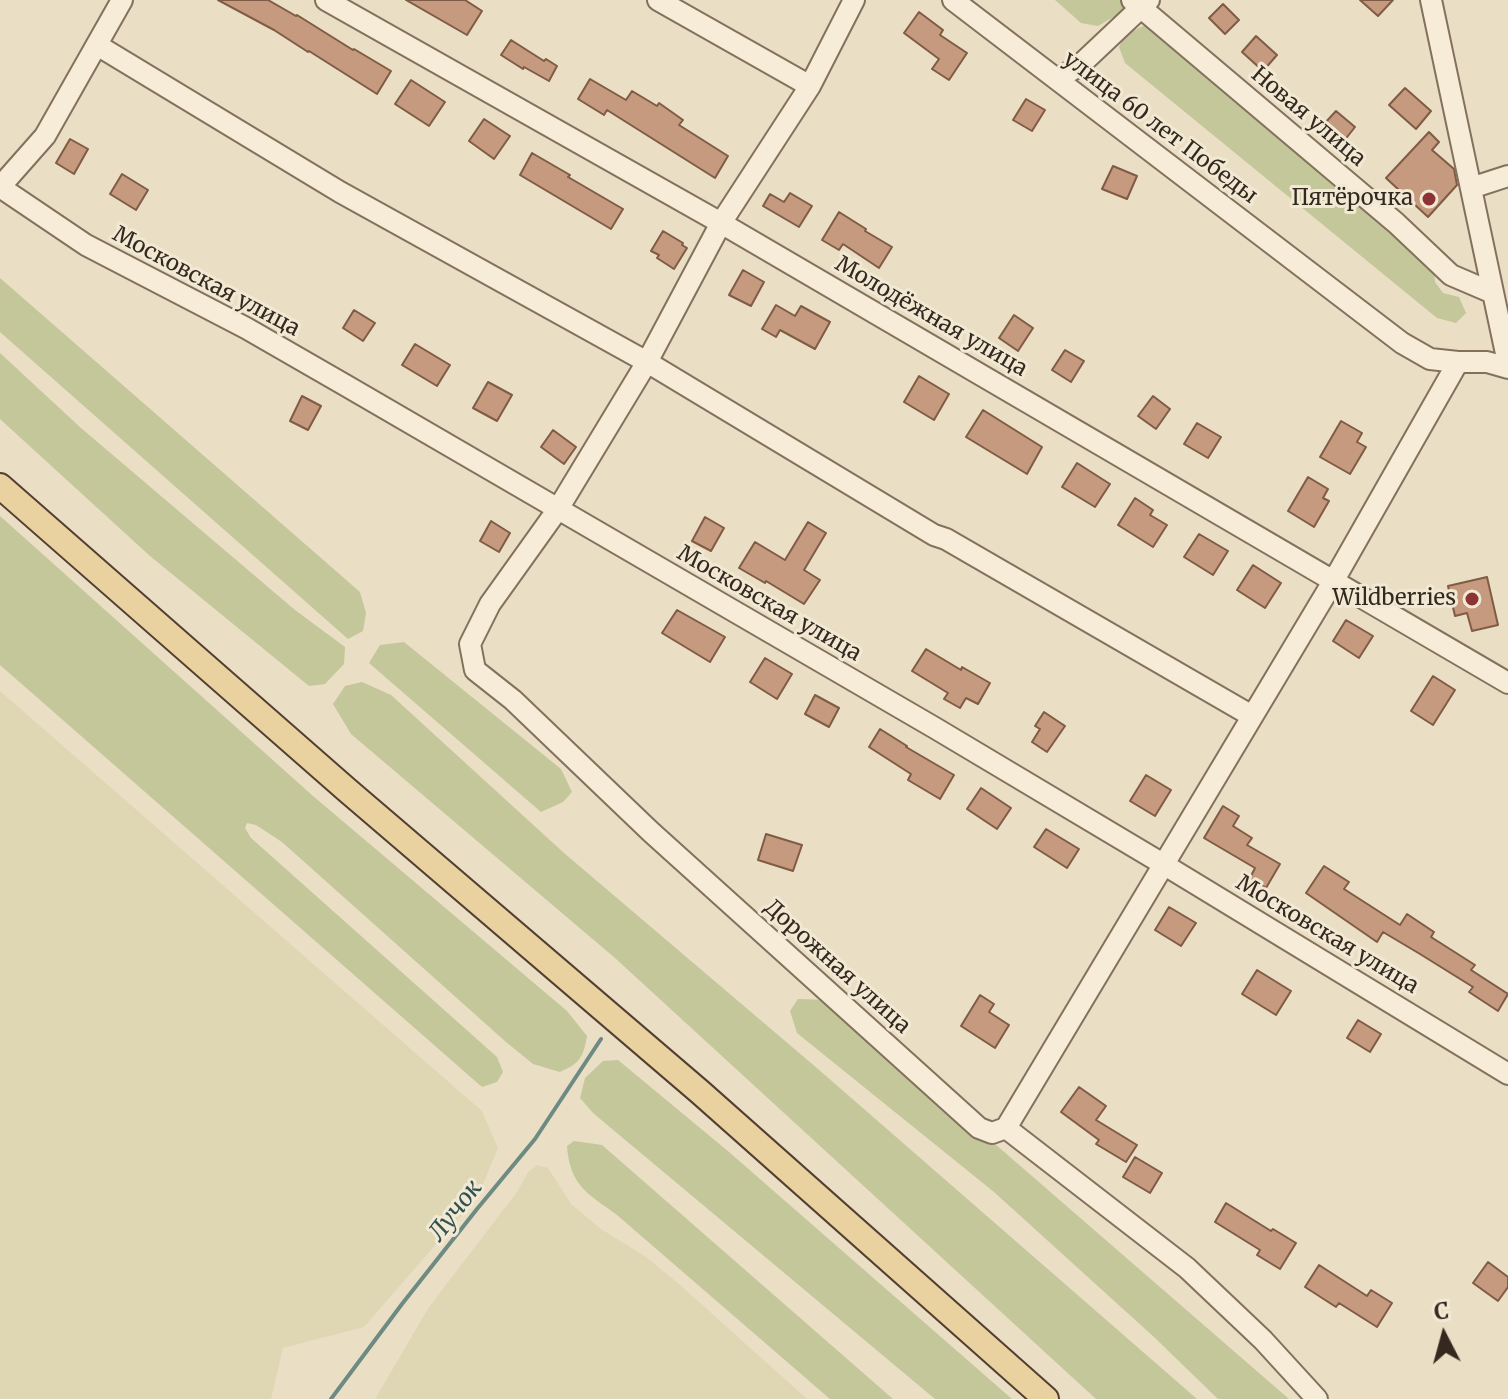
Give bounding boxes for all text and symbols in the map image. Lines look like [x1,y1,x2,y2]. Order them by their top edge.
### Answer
street label: улица 60 лет Победы [1058,46,1262,210]
street label: Новая улица [1245,62,1371,172]
place label: Пятёрочка [1291,186,1413,212]
marker: Пятёрочка [1420,190,1438,208]
street label: Московская улица [108,221,304,343]
street label: Молодёжная улица [830,251,1032,383]
street label: Московская улица [672,541,866,667]
place label: Wildberries [1332,586,1456,612]
marker: Wildberries [1463,590,1481,608]
street label: Московская улица [1231,870,1423,1000]
street label: Дорожная улица [759,894,915,1040]
water label: Лучок [423,1175,489,1247]
north arrow [1404,1295,1484,1375]
text: С [1433,1296,1450,1326]

